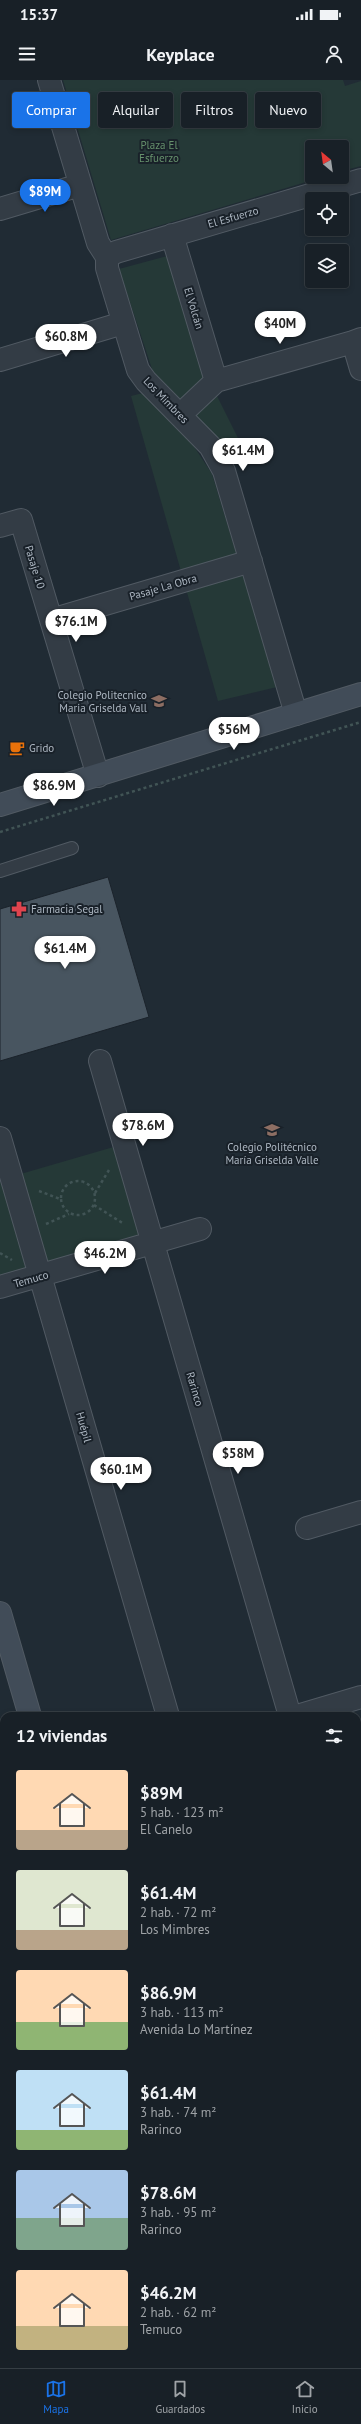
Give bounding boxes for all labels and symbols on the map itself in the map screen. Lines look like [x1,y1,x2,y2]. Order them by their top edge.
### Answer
park label: Plaza El Esfuerzo [139,138,179,165]
north arrow [305,140,349,184]
pin: $89M [21,179,69,213]
street label: El Esfuerzo [206,203,260,231]
street label: El Volcán [181,285,207,331]
pin: $40M [256,311,304,345]
pin: $60.8M [33,324,99,358]
street label: Los Mimbres [140,374,192,426]
pin: $61.4M [210,438,276,472]
street label: Pasaje 10 [22,544,48,590]
street label: Pasaje La Obra [128,571,198,603]
pin: $76.1M [43,609,109,643]
place label: Colegio Politecnico Maria Griselda Vall [57,688,148,715]
school or university icon: Colegio Politecnico Maria Griselda Vall [150,692,168,710]
pin: $56M [210,717,258,751]
cafe icon: Grido [8,739,26,757]
place label: Grido [29,741,54,755]
pin: $86.9M [21,773,87,807]
pharmacy icon: Farmacia Segal [10,900,28,918]
place label: Farmacia Segal [31,902,103,916]
pin: $61.4M [32,936,98,970]
pin: $78.6M [110,1113,176,1147]
school or university icon: Colegio Politécnico María Griselda Valle [263,1121,281,1139]
place label: Colegio Politécnico María Griselda Valle [225,1140,319,1167]
pin: $46.2M [72,1241,138,1275]
street label: Temuco [12,1267,50,1291]
street label: Rarinco [183,1370,207,1408]
street label: Huépil [73,1410,95,1445]
pin: $58M [214,1441,262,1475]
pin: $60.1M [88,1457,154,1491]

